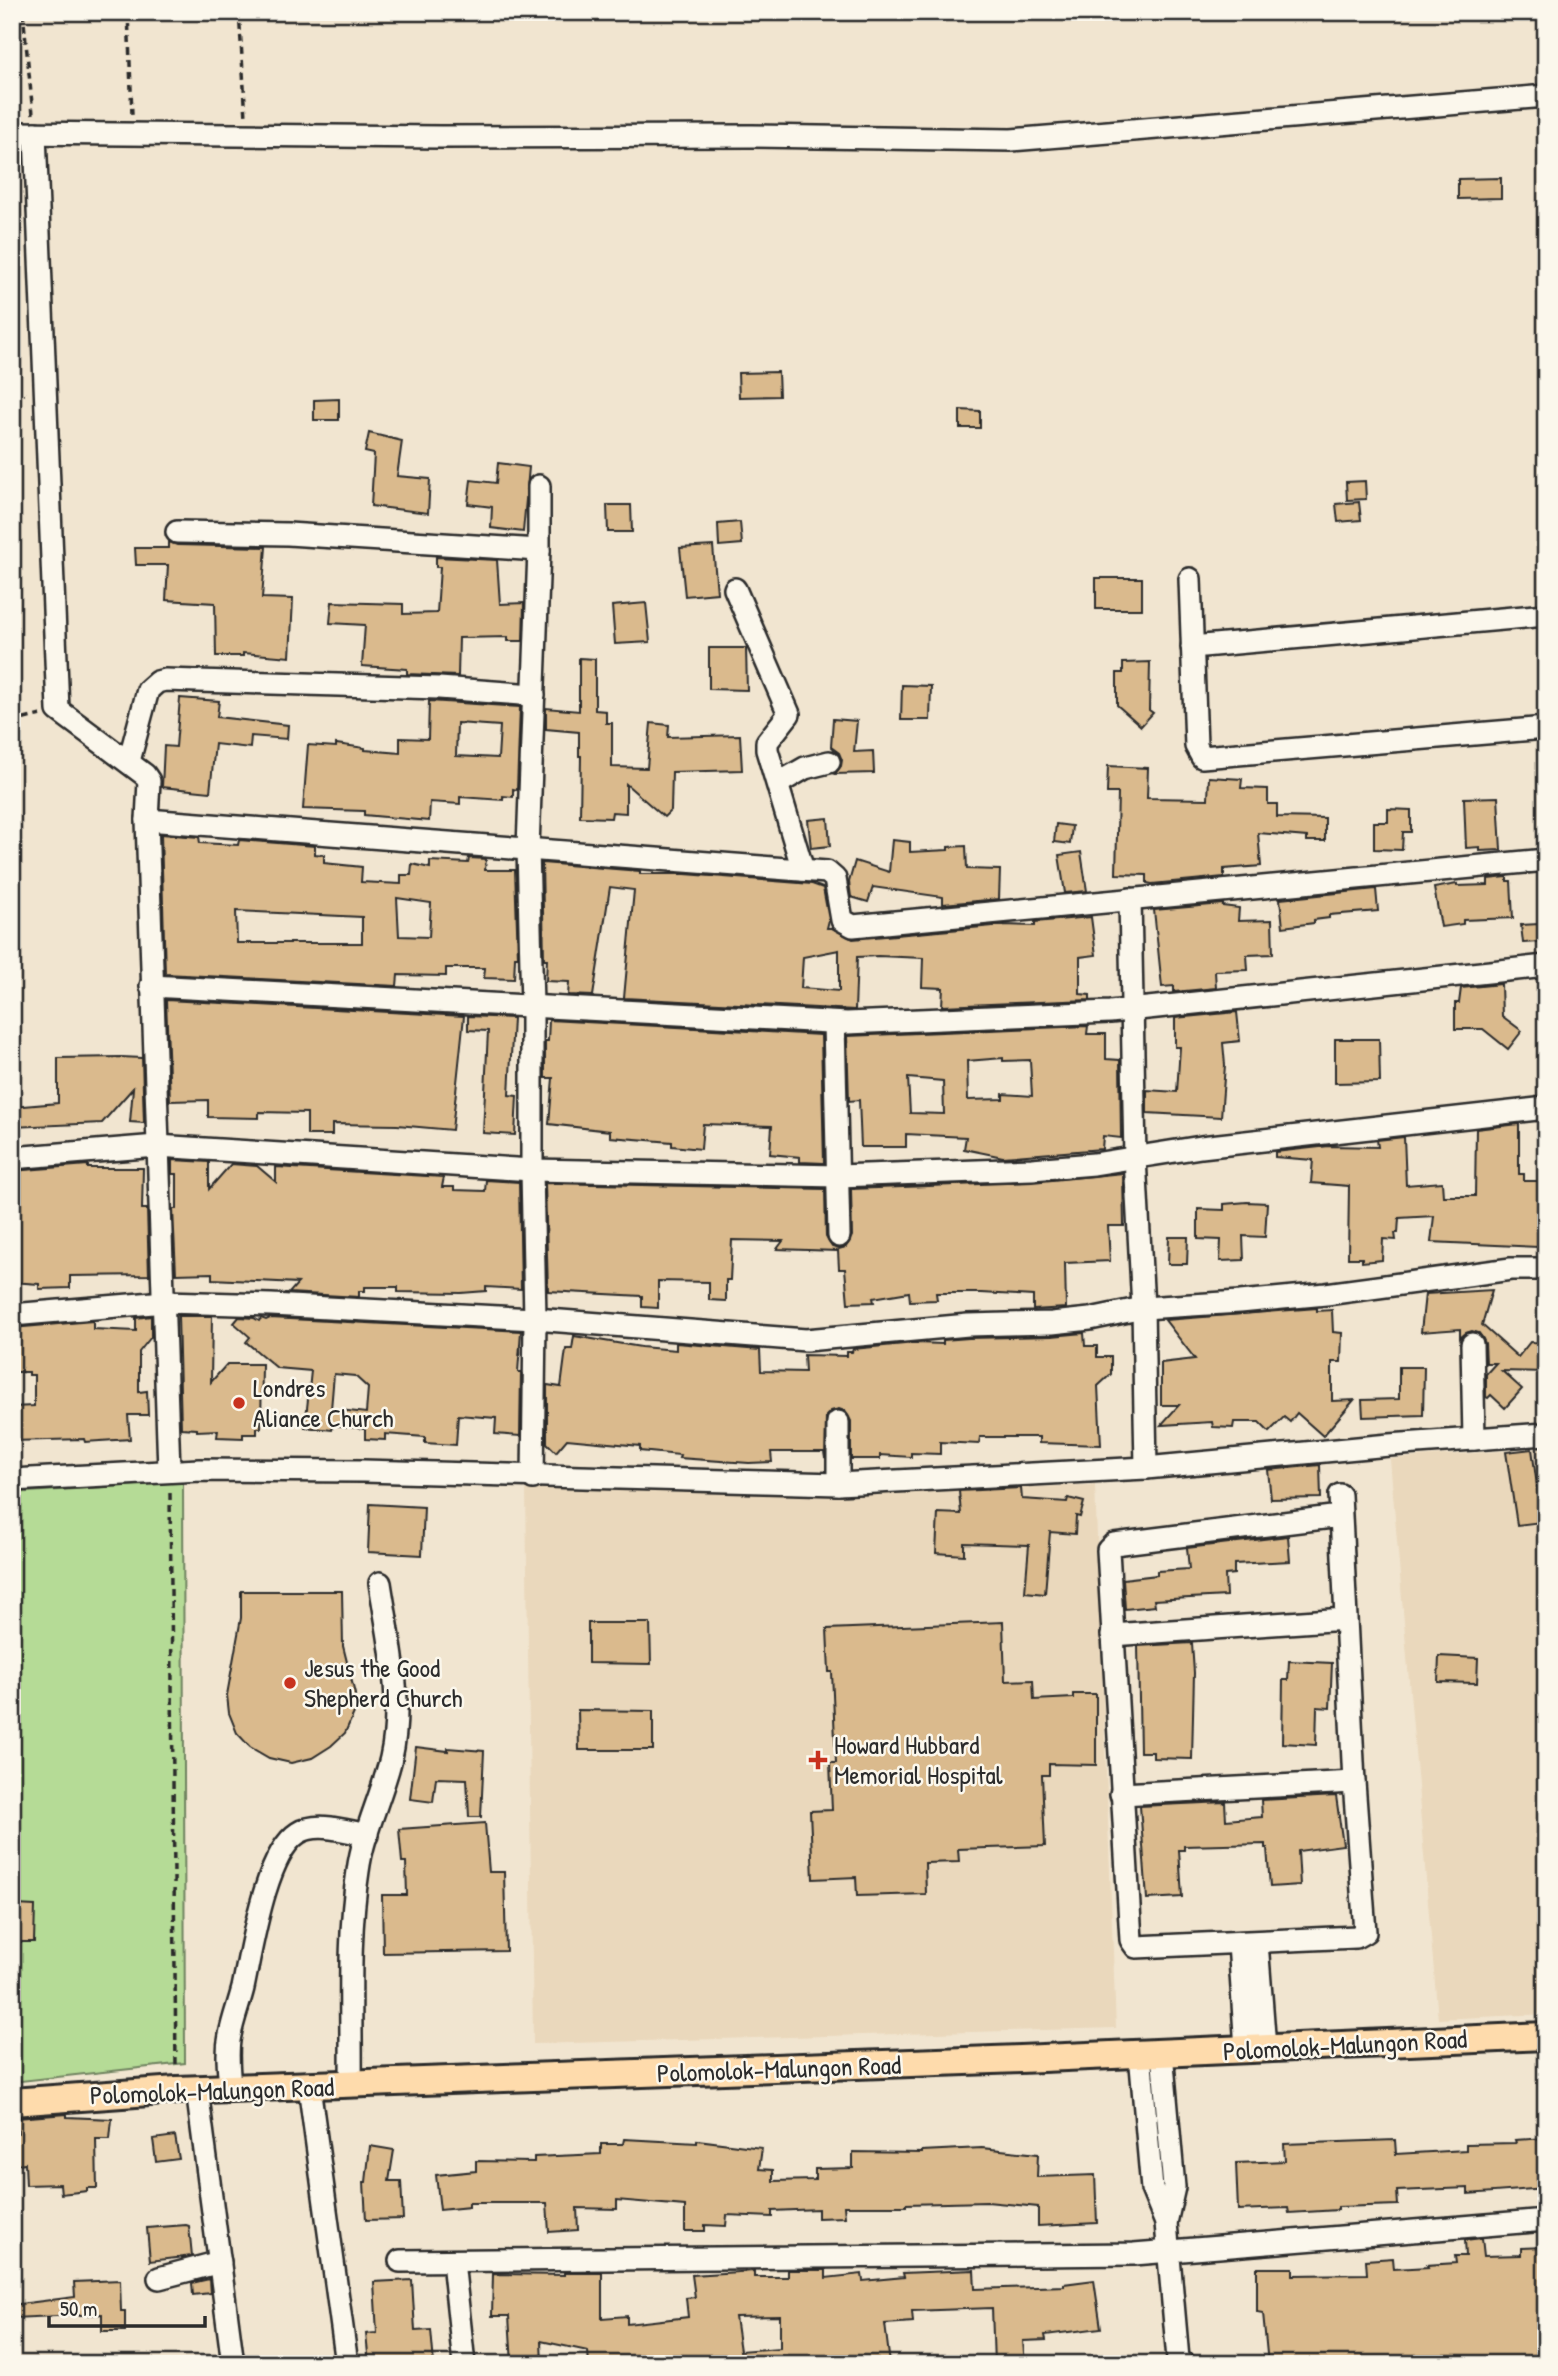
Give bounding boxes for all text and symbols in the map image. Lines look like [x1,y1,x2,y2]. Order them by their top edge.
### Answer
place label: Londres Aliance Church [253,1370,393,1435]
marker: Londres Aliance Church [231,1395,247,1411]
place label: Jesus the Good Shepherd Church [304,1650,462,1715]
marker: Jesus the Good Shepherd Church [282,1675,298,1691]
place label: Howard Hubbard Memorial Hospital [834,1727,1003,1792]
marker: Howard Hubbard Memorial Hospital [808,1750,828,1770]
street label: Polomolok-Malungon Road [1222,2021,1468,2068]
street label: Polomolok-Malungon Road [656,2047,902,2090]
street label: Polomolok-Malungon Road [89,2069,335,2112]
scale bar [49,2285,205,2329]
text: 50 m [60,2294,97,2323]

